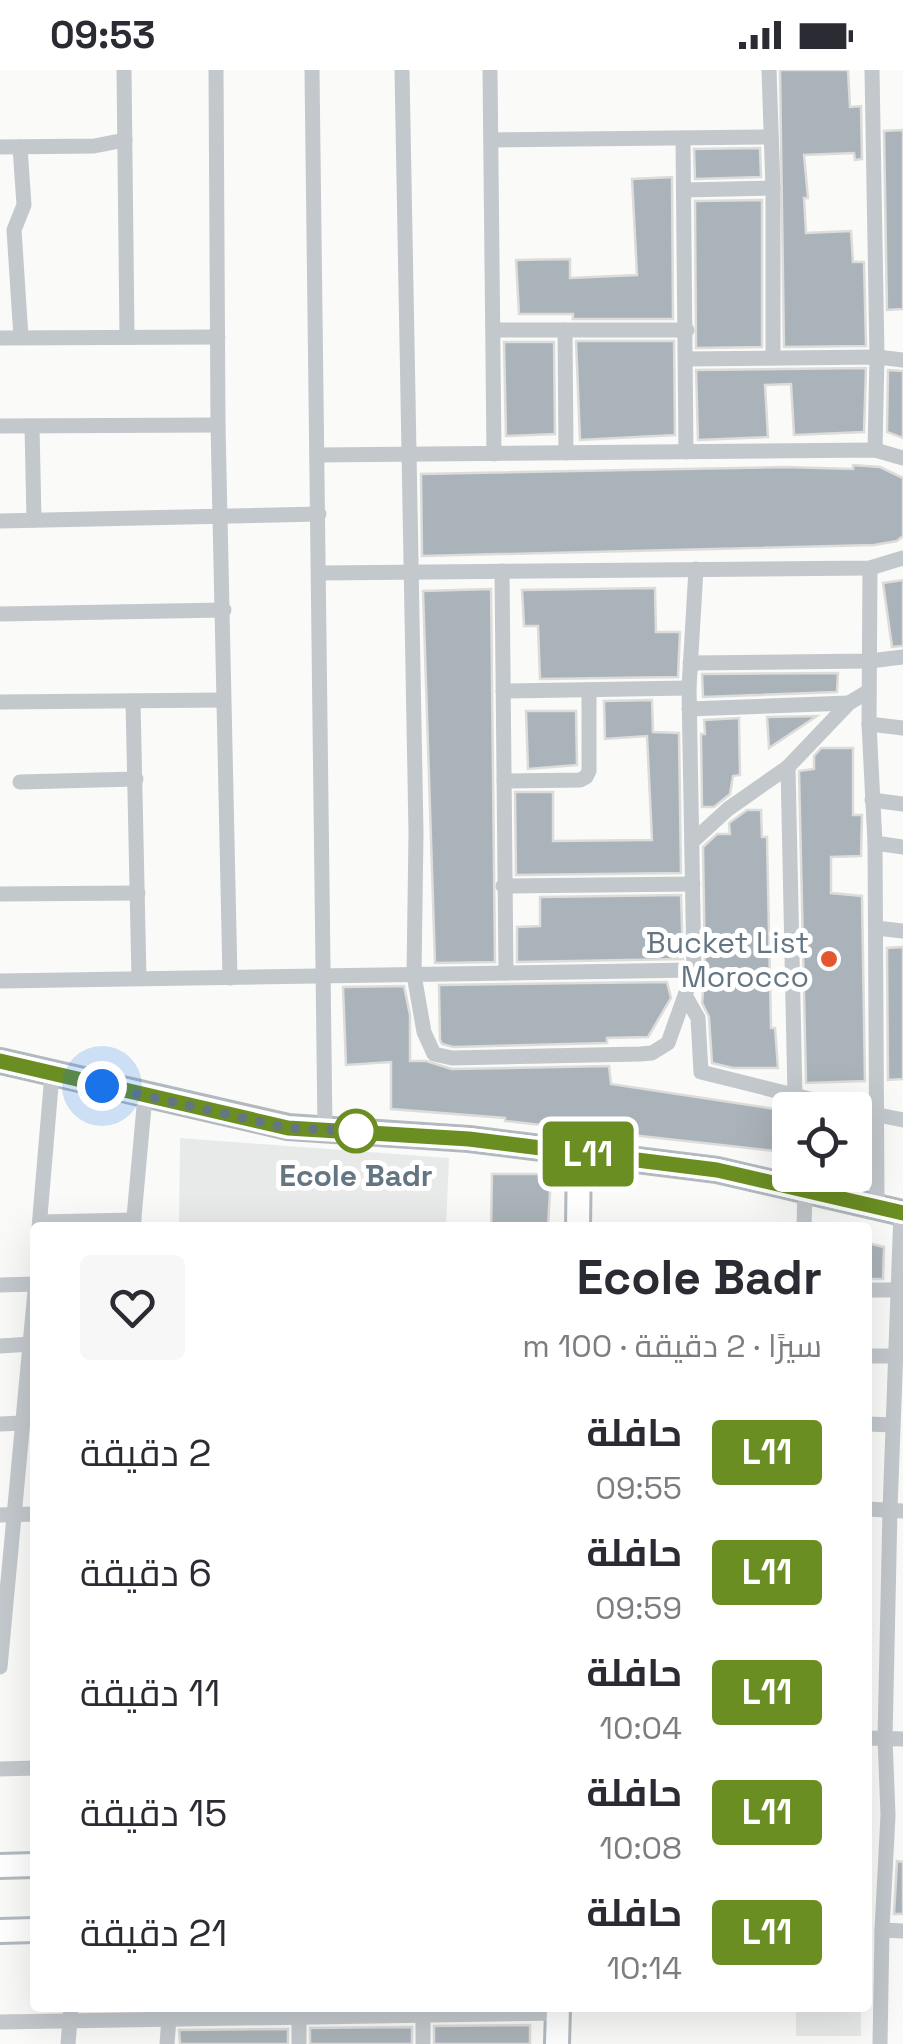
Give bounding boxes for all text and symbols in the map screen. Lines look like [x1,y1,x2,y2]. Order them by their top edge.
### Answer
text: 09:53 [50,11,155,59]
place label: Bucket List Morocco [646,923,809,996]
marker: Bucket List Morocco [818,948,840,970]
your location [77,1061,127,1111]
map controls [772,1092,872,1192]
button: locate [772,1092,872,1192]
marker: Ecole Badr [335,1110,377,1152]
line badge: L11 [530,1122,646,1186]
text: L11 [563,1132,613,1176]
place label: Ecole Badr [279,1156,433,1195]
text: Ecole Badr [576,1247,822,1308]
button: heart [80,1255,185,1360]
text: سيرًا · 2 دقيقة · 100 m [522,1326,822,1366]
text: حافلة [586,1409,682,1457]
text: 2 دقيقة [80,1429,212,1477]
text: L11 [742,1430,792,1474]
text: 09:55 [595,1468,682,1508]
text: حافلة [586,1529,682,1577]
text: 6 دقيقة [80,1549,212,1597]
text: L11 [742,1550,792,1594]
text: 09:59 [595,1588,682,1628]
text: حافلة [586,1649,682,1697]
text: 11 دقيقة [80,1669,220,1717]
text: L11 [742,1670,792,1714]
text: 10:04 [600,1708,682,1748]
text: حافلة [586,1769,682,1817]
text: 15 دقيقة [80,1789,227,1837]
text: L11 [742,1790,792,1834]
text: 10:08 [600,1828,682,1868]
text: حافلة [586,1889,682,1937]
text: 21 دقيقة [80,1909,227,1957]
text: L11 [742,1910,792,1954]
text: 10:14 [607,1948,682,1988]

